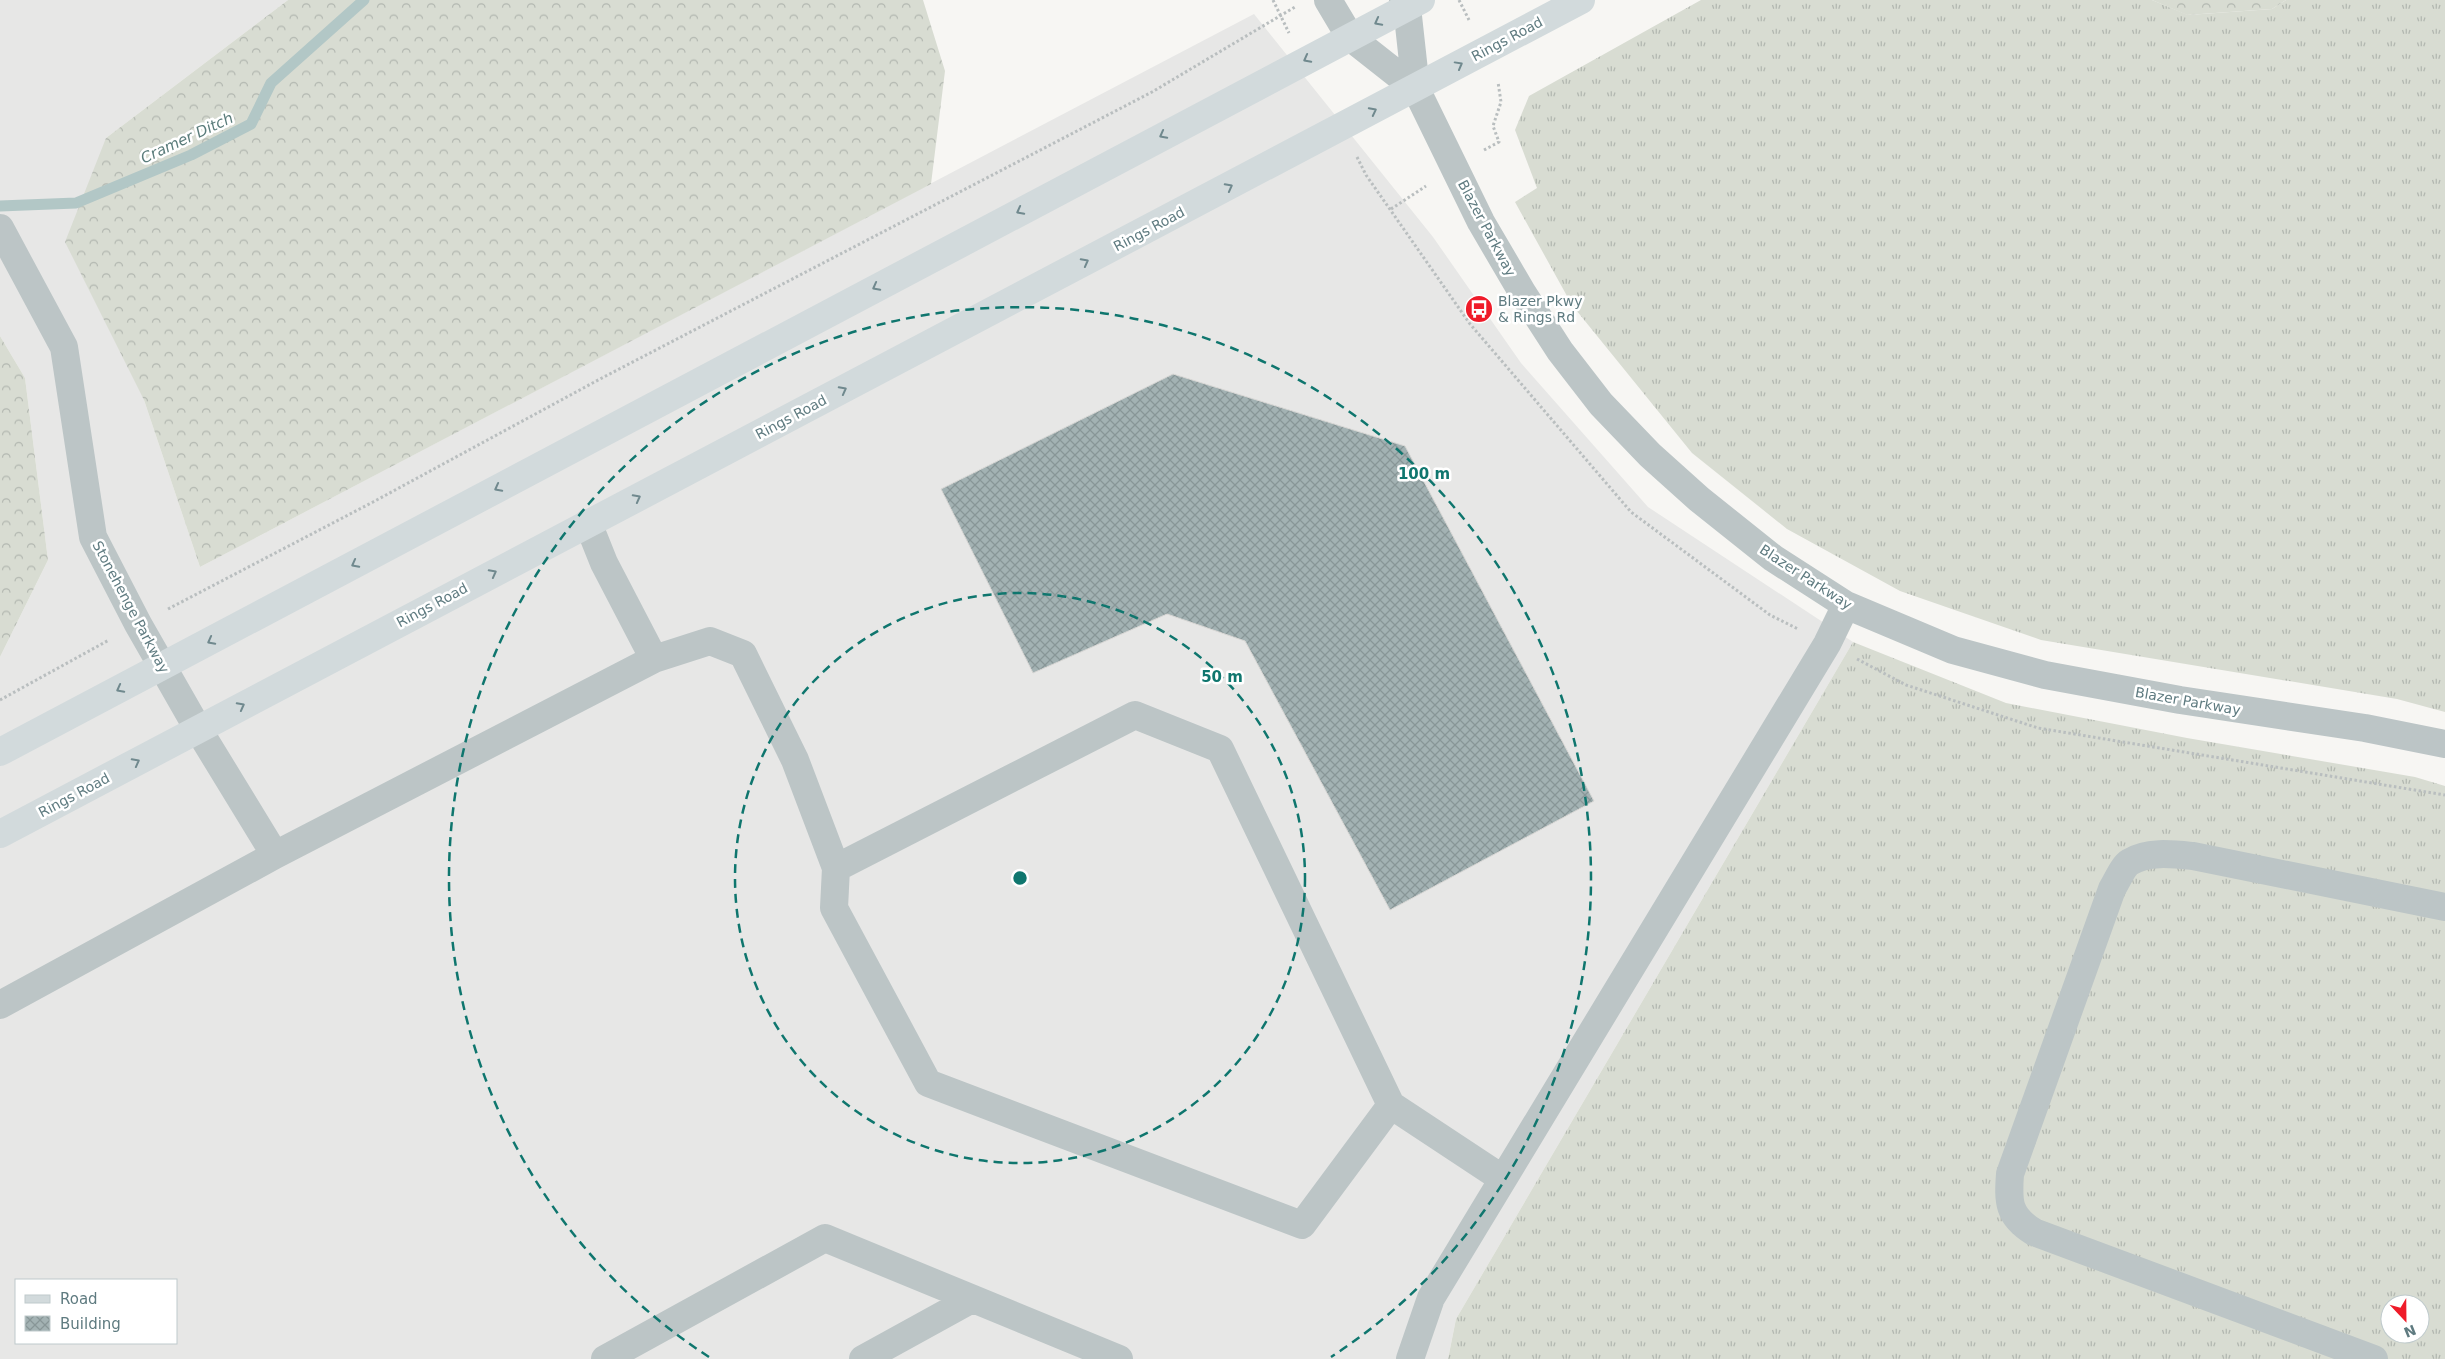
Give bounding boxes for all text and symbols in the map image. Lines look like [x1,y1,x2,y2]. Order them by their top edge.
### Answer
street label: Rings Road [1469,14,1545,64]
one-way arrow [1375,16,1384,26]
one-way arrow [1303,53,1312,63]
one-way arrow [1453,62,1462,72]
one-way arrow [1368,107,1377,117]
water label: Cramer Ditch [138,109,236,167]
one-way arrow [1160,129,1169,139]
street label: Blazer Parkway [1455,177,1519,279]
one-way arrow [1224,183,1233,193]
street label: Rings Road [1111,204,1187,254]
one-way arrow [1016,205,1025,215]
one-way arrow [1080,259,1089,269]
one-way arrow [872,281,881,291]
place label: Blazer Pkwy & Rings Rd [1498,293,1583,325]
bus stop icon: Blazer Pkwy & Rings Rd [1464,294,1494,324]
one-way arrow [838,386,847,396]
street label: Rings Road [753,392,829,442]
text: 100 m [1398,465,1450,483]
one-way arrow [494,482,503,492]
one-way arrow [632,494,641,504]
street label: Stonehenge Parkway [89,538,173,676]
street label: Blazer Parkway [1757,541,1855,613]
one-way arrow [351,558,360,568]
one-way arrow [488,569,497,579]
street label: Rings Road [394,580,470,630]
one-way arrow [208,634,217,644]
text: 50 m [1201,668,1243,686]
one-way arrow [116,683,125,693]
street label: Blazer Parkway [2134,684,2242,718]
one-way arrow [236,702,245,712]
one-way arrow [130,758,139,768]
street label: Rings Road [36,770,112,820]
centre of rings [1011,869,1029,887]
legend [15,1279,178,1344]
text: Road [60,1290,98,1308]
north arrow [2380,1294,2430,1344]
text: Building [60,1315,121,1333]
text: N [2401,1321,2418,1341]

